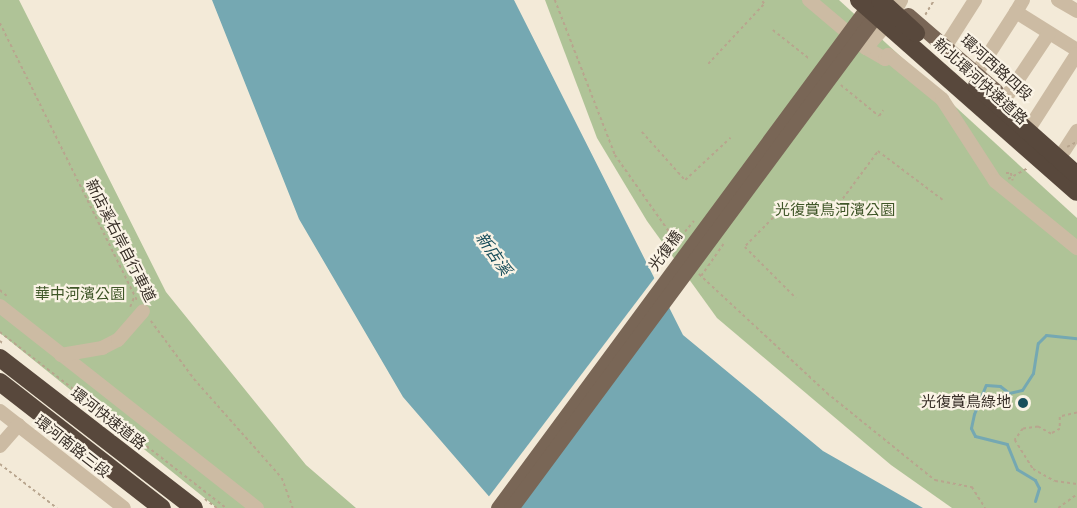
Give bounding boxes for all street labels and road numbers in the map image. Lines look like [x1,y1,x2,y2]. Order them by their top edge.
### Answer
street label: 環河西路四段 [957,31,1035,105]
street label: 新北環河快速道路 [929,35,1031,129]
street label: 新店溪右岸自行車道 [81,177,159,305]
street label: 光復橋 [645,228,687,274]
street label: 環河快速道路 [67,384,149,454]
street label: 環河南路三段 [31,412,113,482]

